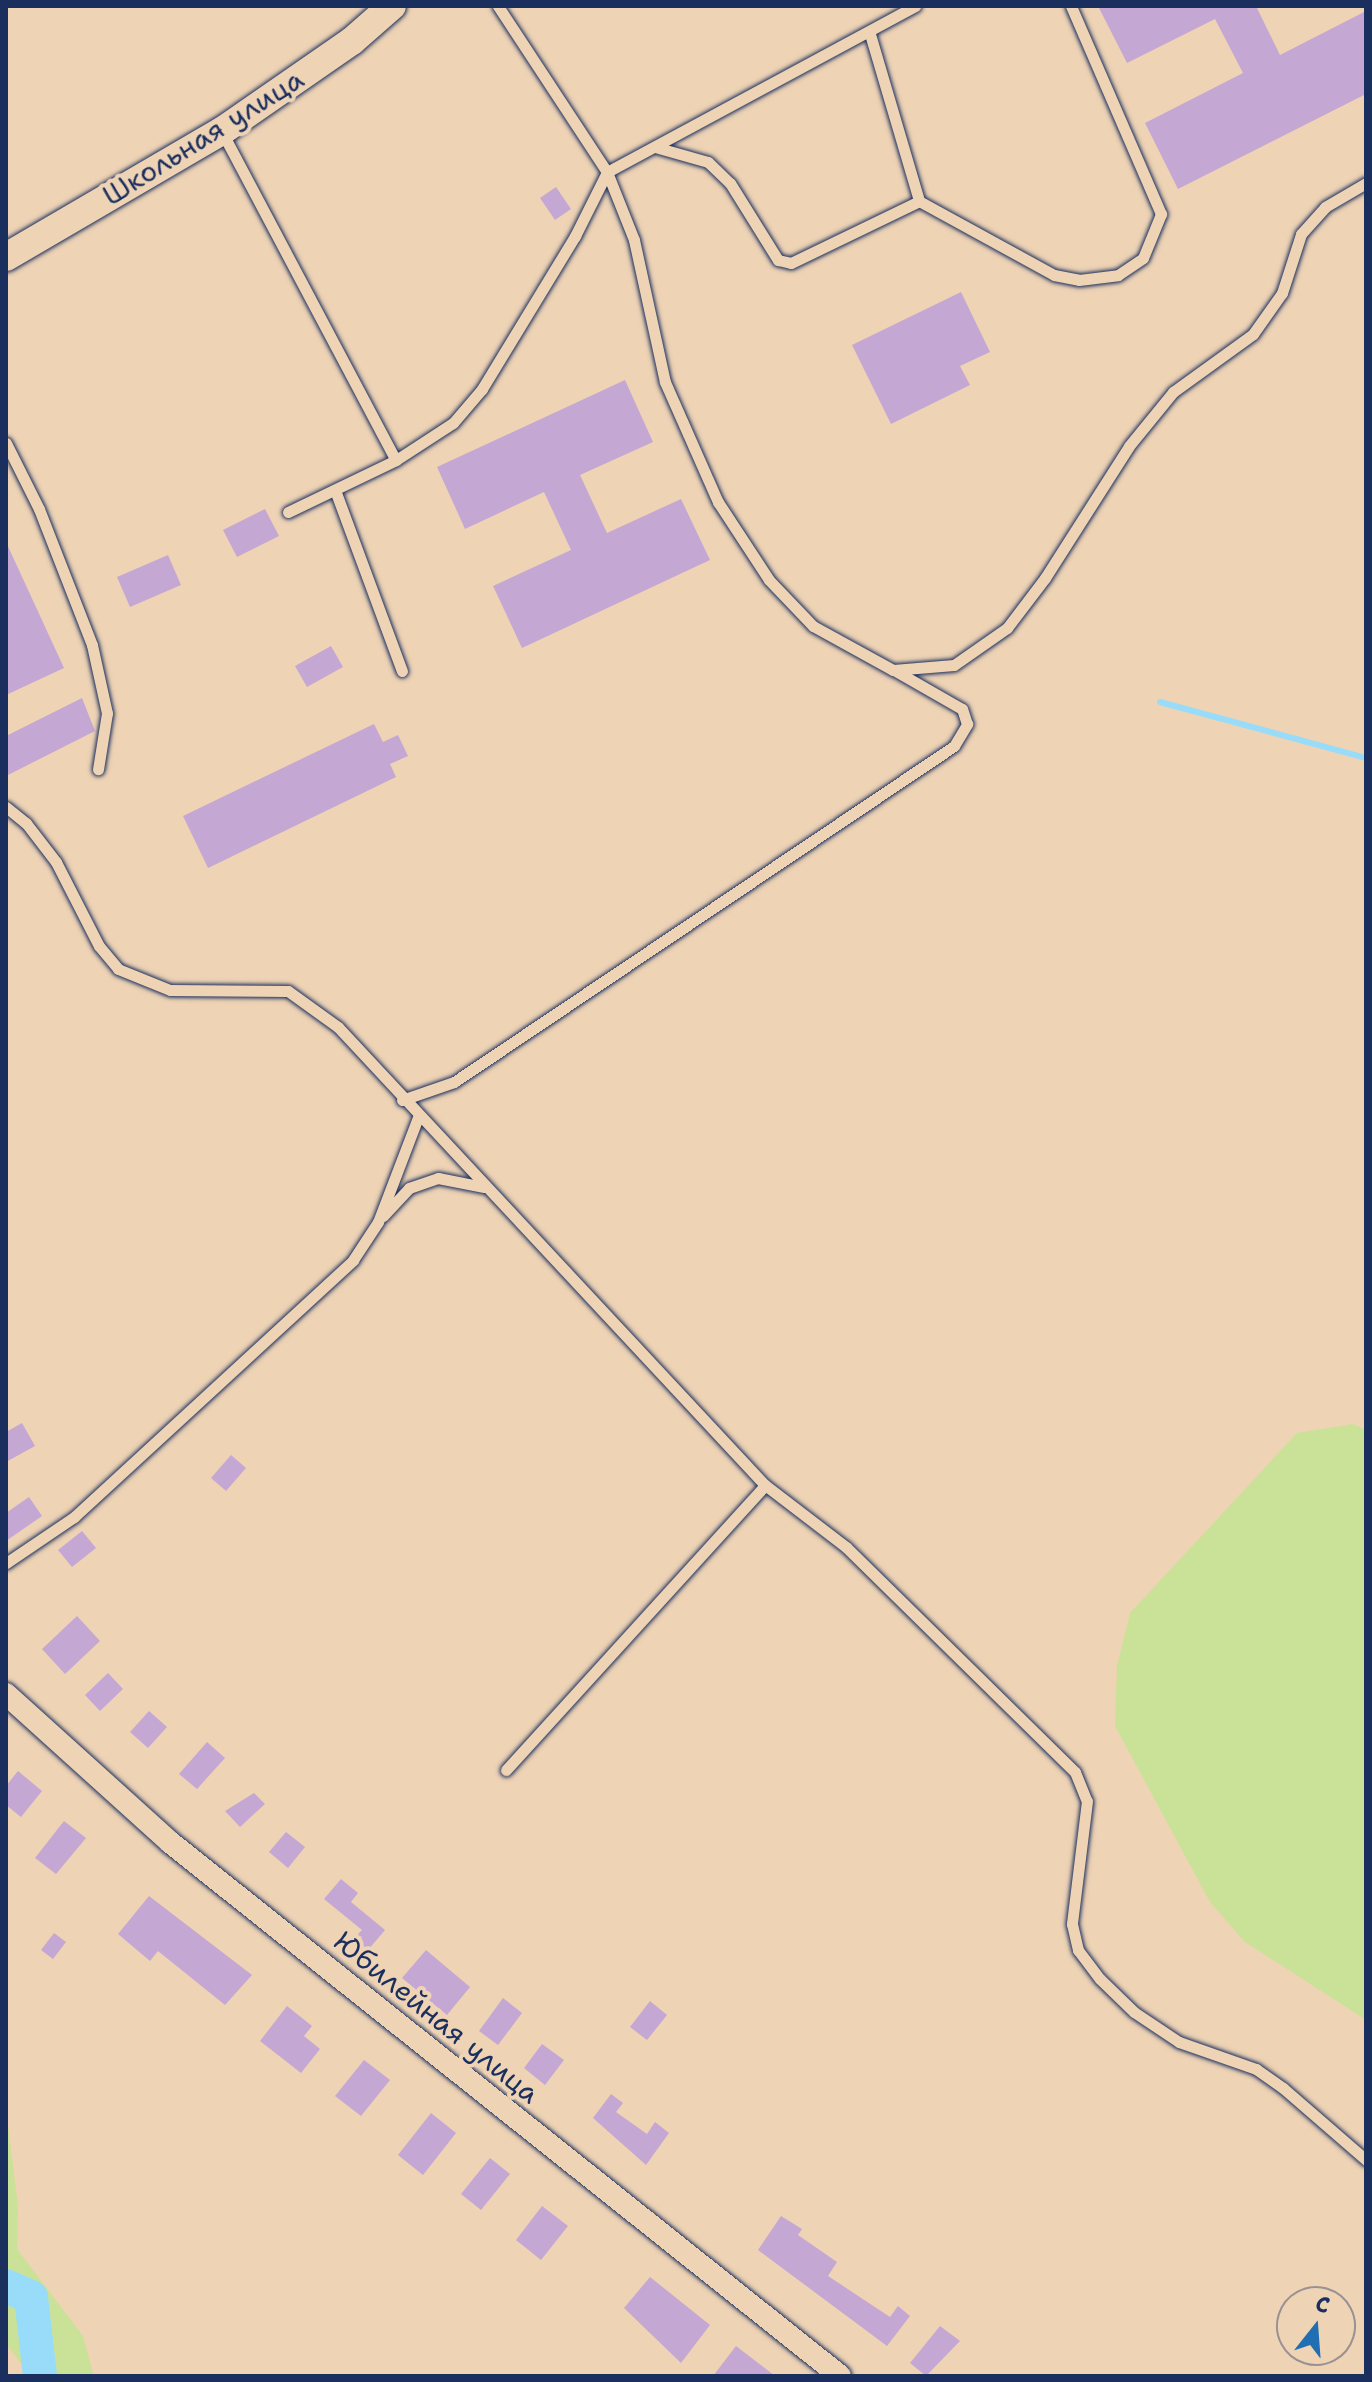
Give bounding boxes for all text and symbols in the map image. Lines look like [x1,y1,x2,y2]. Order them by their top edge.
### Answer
street label: Школьная улица [96,62,310,212]
street label: Юбилейная улица [328,1924,546,2110]
north arrow [1276,2286,1356,2366]
text: С [1312,2289,1333,2320]

